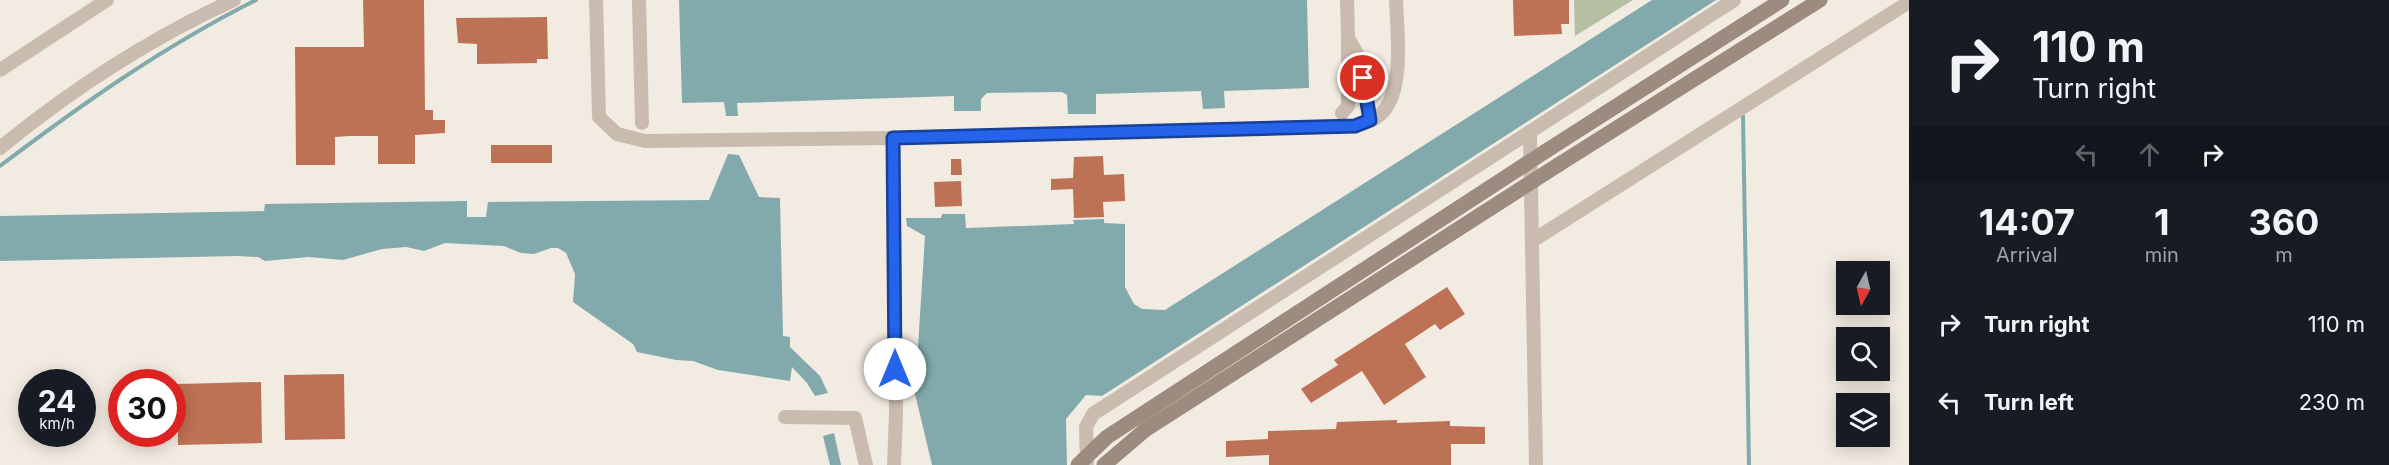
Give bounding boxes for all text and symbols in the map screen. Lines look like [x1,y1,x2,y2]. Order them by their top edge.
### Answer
text: 110 m [2032,21,2145,72]
icon: right [1933,24,2011,102]
pin [1337,52,1388,103]
icon: arrive [1346,61,1379,94]
text: Turn right [2032,72,2156,105]
icon: left [2070,138,2103,171]
icon: ahead [2133,138,2166,171]
icon: right [2196,138,2229,171]
text: 14:07 [1979,200,2075,244]
text: 1 [2154,200,2170,244]
text: 360 [2248,200,2319,244]
text: Arrival [1996,243,2058,267]
text: min [2145,243,2179,267]
text: m [2275,243,2293,267]
north arrow [1836,261,1890,315]
map controls [1836,261,1890,447]
icon: right [1933,308,1966,341]
text: Turn right [1984,311,2090,337]
text: 110 m [2308,311,2365,337]
button: search [1836,327,1890,381]
position arrow [863,337,927,401]
speed limit sign: 30 [108,369,186,447]
text: 24 [38,383,76,419]
icon: left [1933,386,1966,419]
text: Turn left [1984,389,2074,415]
text: 230 m [2299,389,2365,415]
button: layers [1836,393,1890,447]
text: km/h [39,414,75,433]

